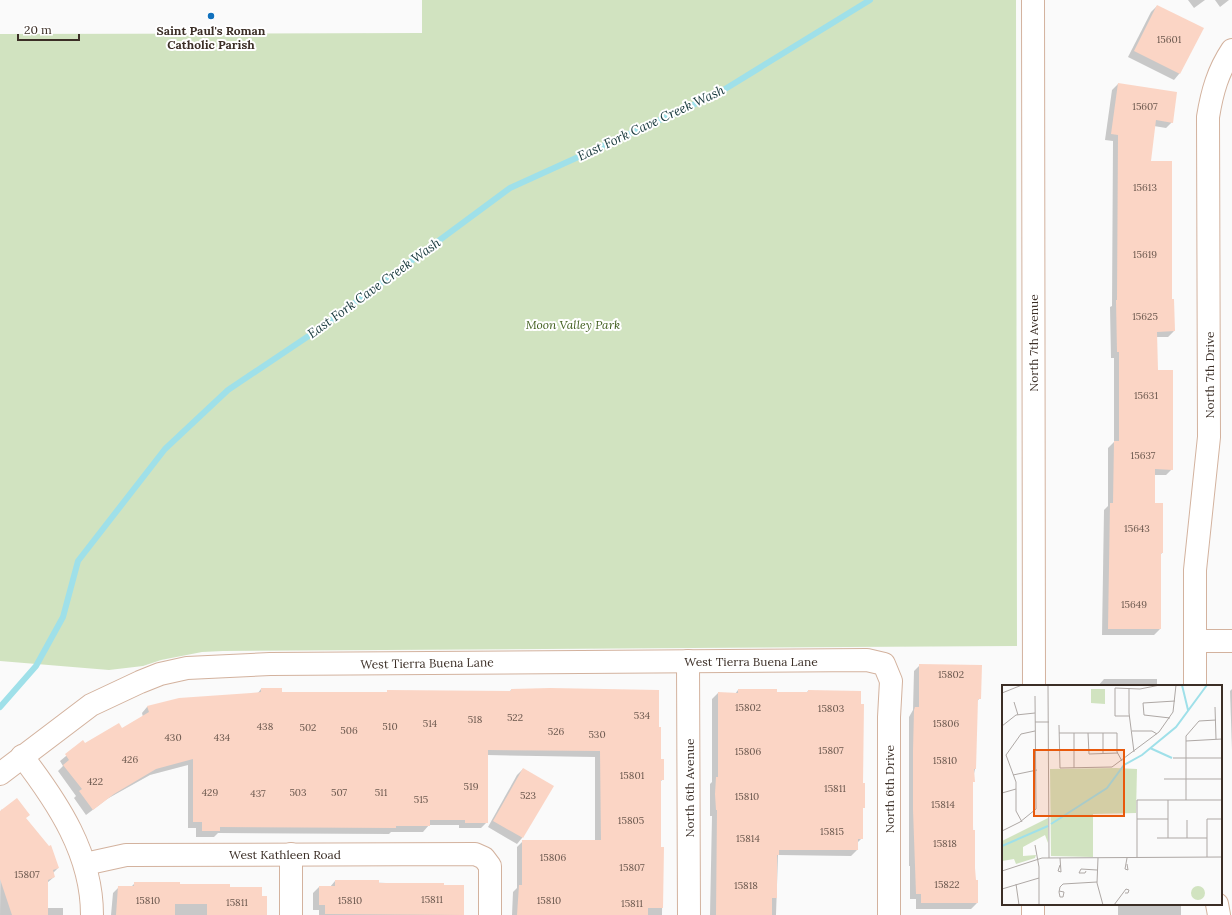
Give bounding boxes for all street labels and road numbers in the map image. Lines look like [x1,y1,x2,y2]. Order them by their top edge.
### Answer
street label: North 7th Avenue [1026,294,1041,392]
street label: North 7th Drive [1202,331,1217,418]
street label: West Tierra Buena Lane [360,654,494,672]
street label: West Tierra Buena Lane [684,654,818,669]
street label: North 6th Avenue [682,738,697,837]
street label: North 6th Drive [882,744,897,833]
street label: West Kathleen Road [229,847,341,862]

